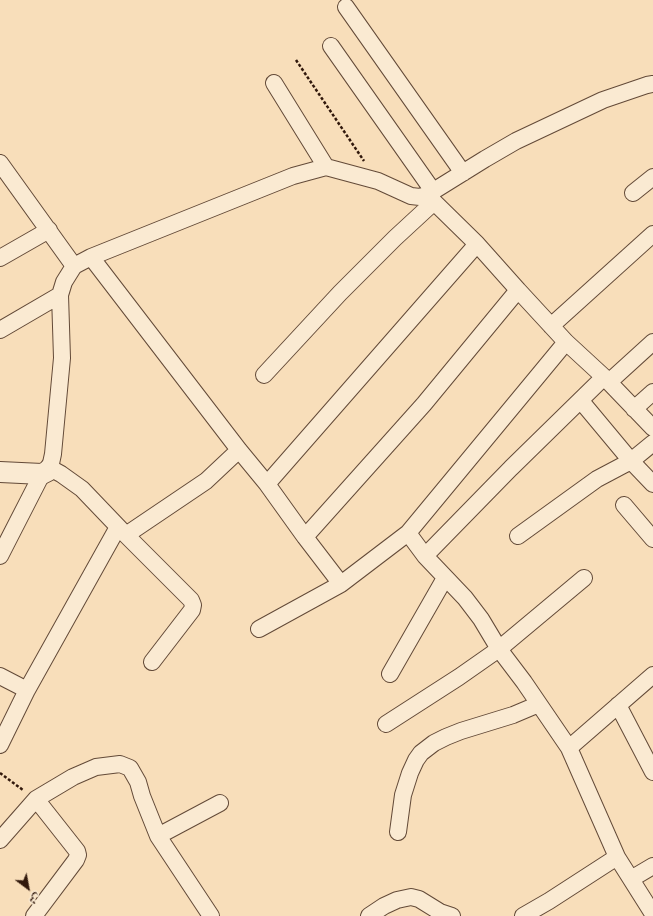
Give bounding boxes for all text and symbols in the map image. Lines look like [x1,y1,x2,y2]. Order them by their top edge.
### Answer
north arrow [8,868,48,908]
text: ش [27,890,43,907]

